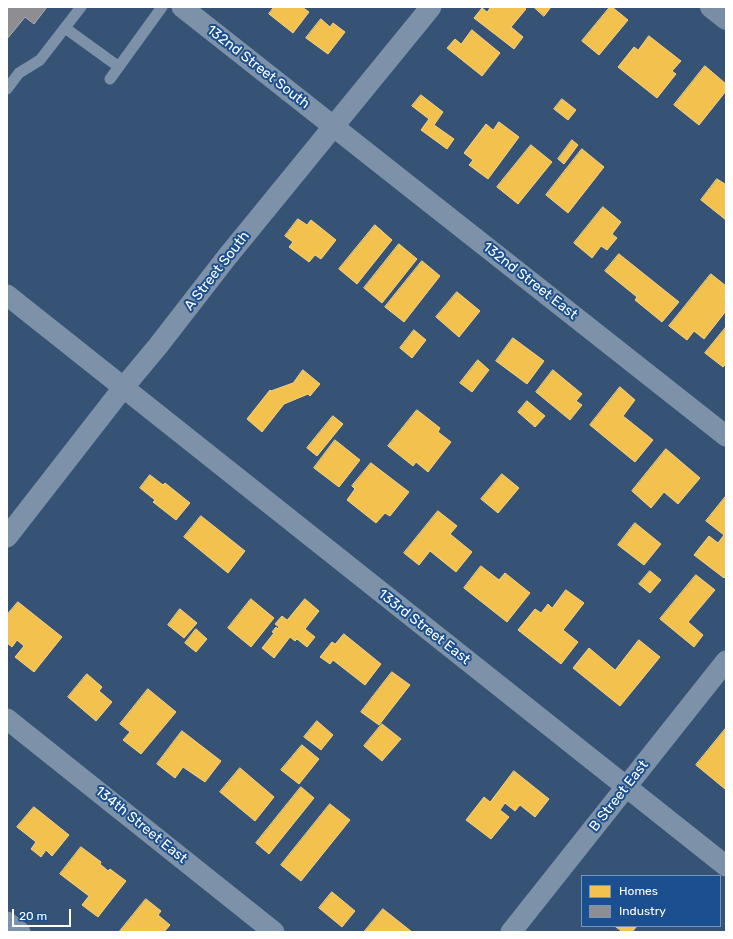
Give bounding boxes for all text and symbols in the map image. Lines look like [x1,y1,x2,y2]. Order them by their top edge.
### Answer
street label: 132nd Street South [203,22,313,112]
street label: A Street South [181,228,253,314]
street label: 132nd Street East [479,239,581,323]
street label: 133rd Street East [375,586,473,668]
street label: B Street East [586,757,652,835]
street label: 134th Street East [92,783,190,867]
legend [581,875,721,927]
text: Homes [619,884,658,898]
scale bar [14,901,73,927]
text: Industry [619,904,666,918]
text: 20 m [19,909,47,923]

